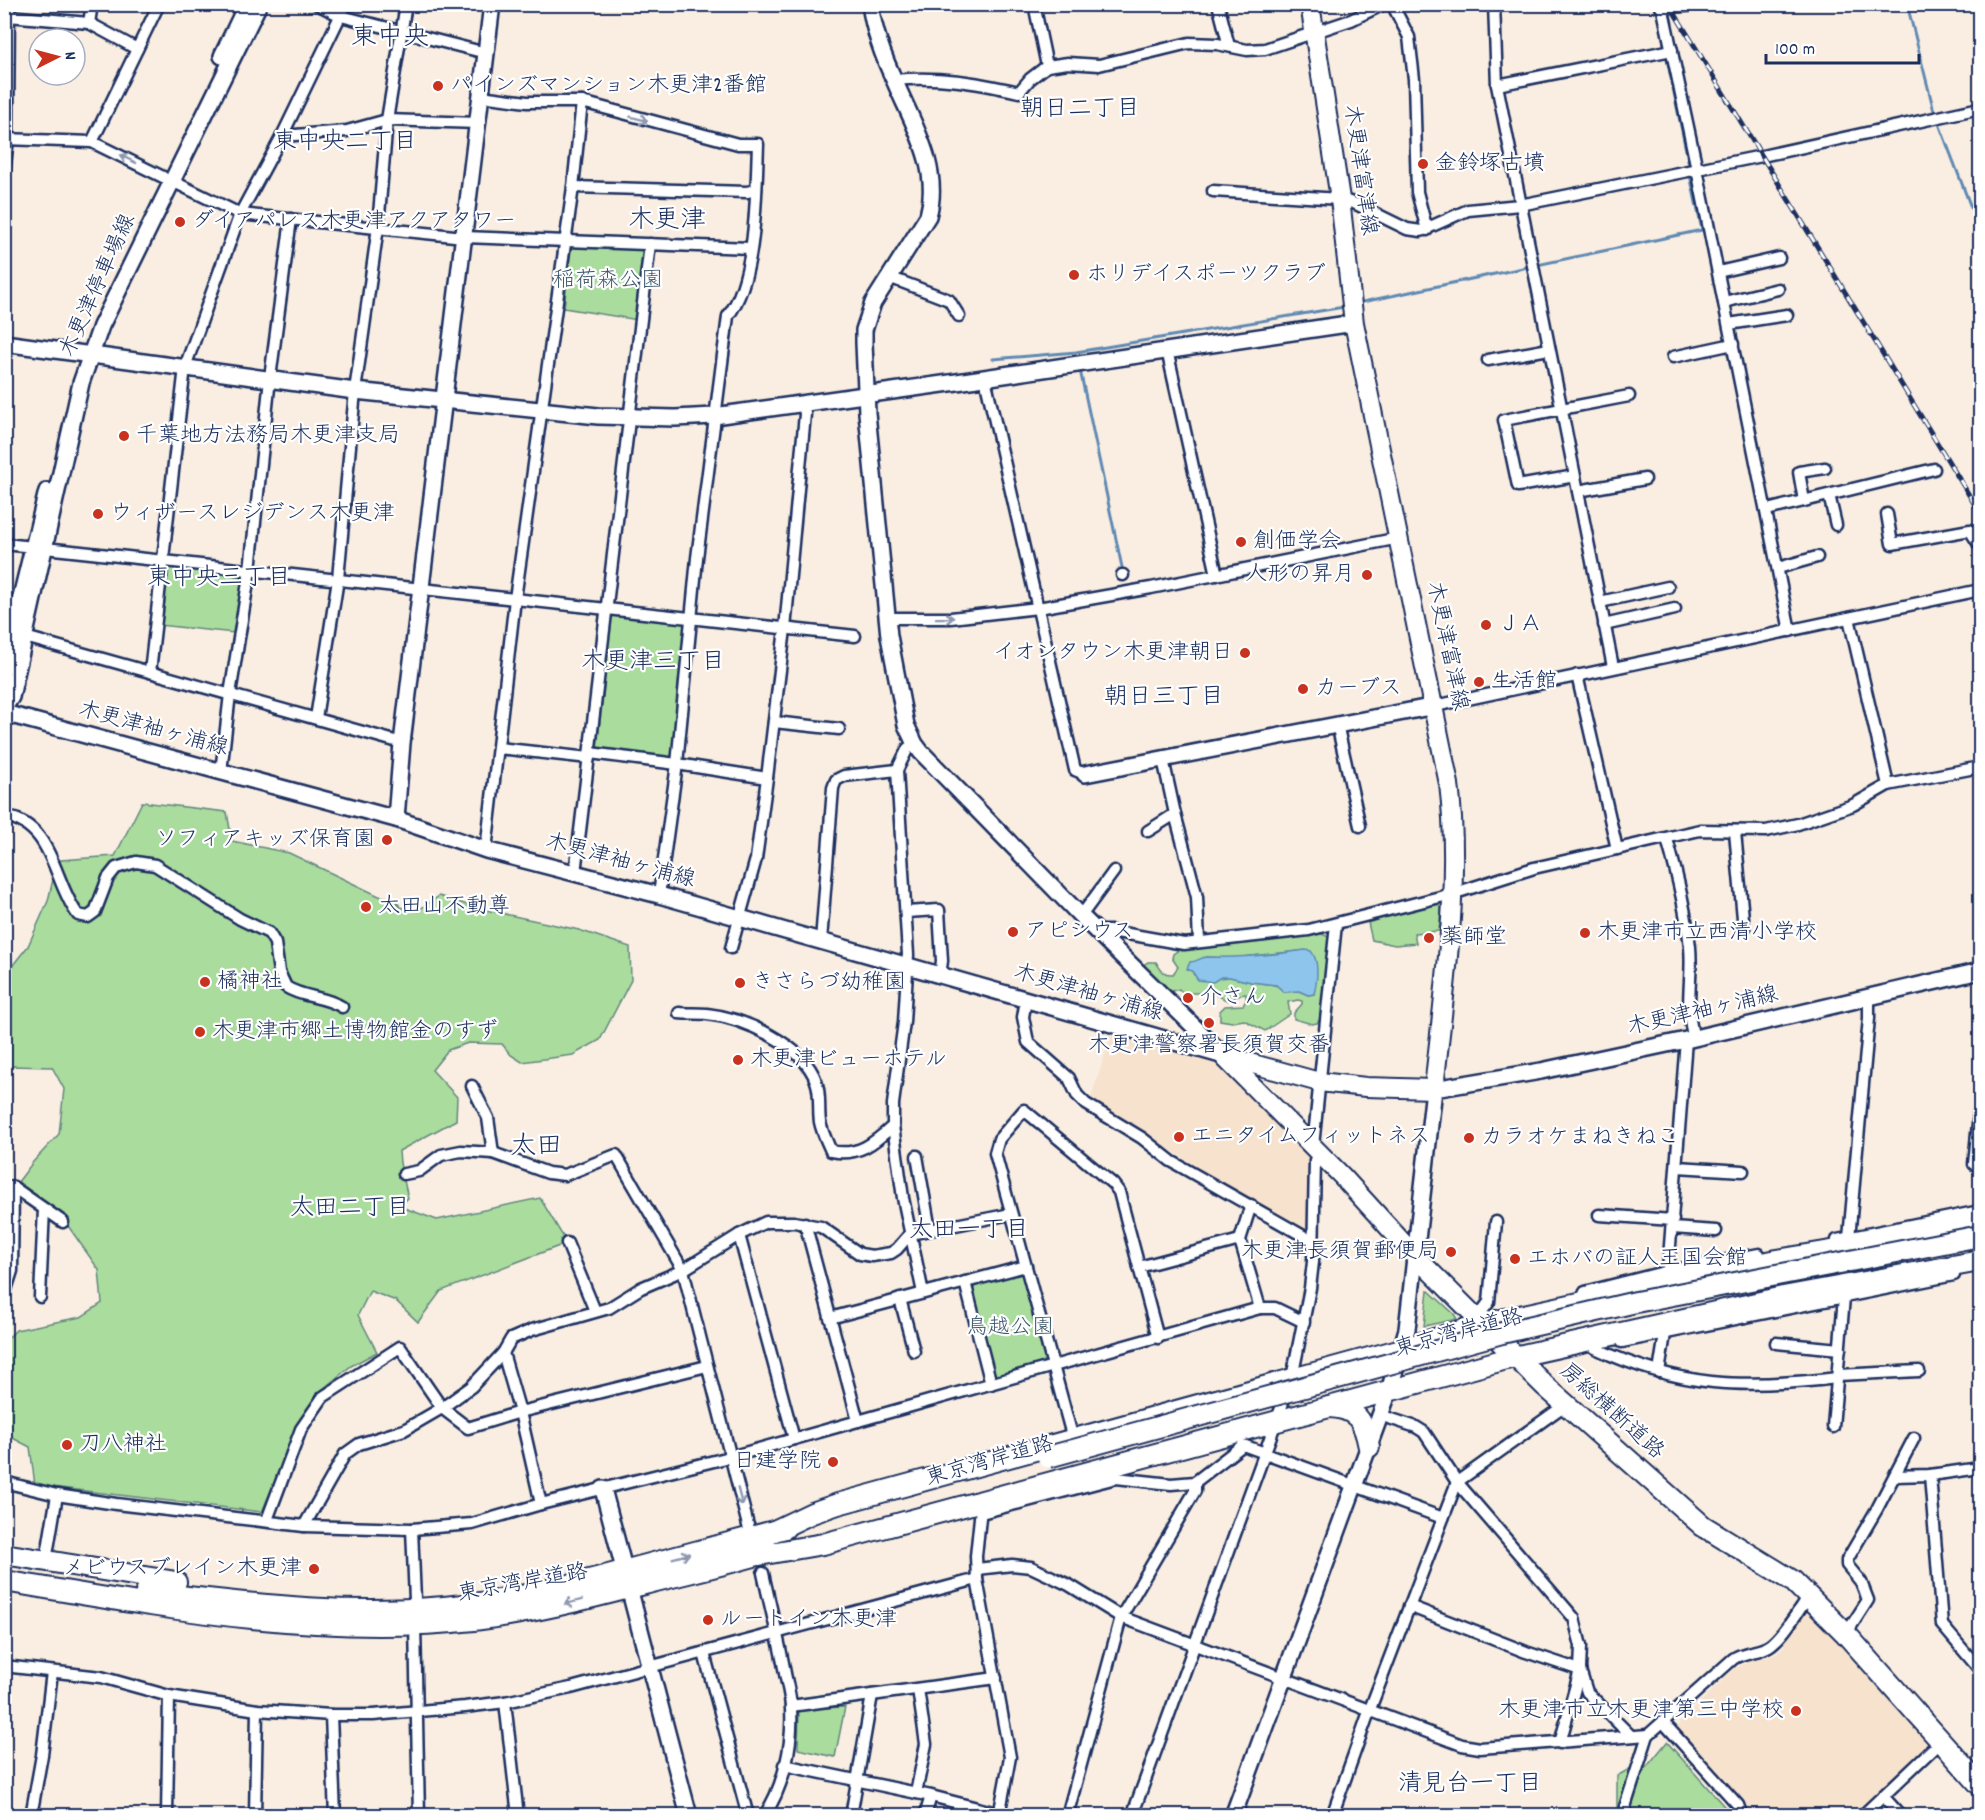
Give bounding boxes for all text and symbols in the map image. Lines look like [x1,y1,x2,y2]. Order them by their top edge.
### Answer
district label: 東中央 [351,20,429,57]
north arrow [27,27,87,87]
scale bar [1766,27,1919,65]
text: 100 m [1775,38,1815,63]
text: N [58,51,81,61]
place label: パインズマンション木更津2番館 [450,71,767,102]
marker: パインズマンション木更津2番館 [431,79,445,93]
district label: 朝日二丁目 [1020,93,1140,127]
street label: 木更津富津線 [1334,102,1384,238]
one-way arrow [629,113,648,125]
district label: 東中央二丁目 [273,126,417,160]
place label: 金鈴塚古墳 [1435,149,1545,180]
one-way arrow [119,153,137,165]
marker: 金鈴塚古墳 [1416,157,1430,171]
district label: 木更津 [628,203,706,240]
place label: ダイアパレス木更津アクアタワー [192,207,516,238]
street label: 木更津停車場線 [54,209,144,363]
marker: ダイアパレス木更津アクアタワー [173,215,187,229]
place label: ホリデイスポーツクラブ [1086,260,1326,291]
park label: 稲荷森公園 [553,266,663,297]
marker: ホリデイスポーツクラブ [1067,268,1081,282]
place label: 千葉地方法務局木更津支局 [136,421,400,452]
marker: 千葉地方法務局木更津支局 [117,429,131,443]
place label: ウィザースレジデンス木更津 [110,499,395,530]
marker: ウィザースレジデンス木更津 [91,507,105,521]
place label: 創価学会 [1253,527,1341,558]
marker: 創価学会 [1234,535,1248,549]
place label: 人形の昇月 [1245,560,1355,591]
district label: 東中央三丁目 [147,562,291,596]
marker: 人形の昇月 [1360,568,1374,582]
street label: 木更津富津線 [1417,578,1475,714]
place label: ＪＡ [1498,610,1542,641]
one-way arrow [935,612,955,623]
marker: ＪＡ [1479,618,1493,632]
place label: イオンタウン木更津朝日 [993,638,1233,669]
district label: 木更津三丁目 [581,646,725,680]
marker: イオンタウン木更津朝日 [1238,646,1252,660]
place label: 生活館 [1491,667,1557,698]
place label: カーブス [1315,674,1402,705]
marker: 生活館 [1472,675,1486,689]
district label: 朝日三丁目 [1104,681,1224,715]
marker: カーブス [1296,682,1310,696]
street label: 木更津袖ヶ浦線 [75,695,231,765]
place label: ソフィアキッズ保育園 [155,825,375,856]
street label: 木更津袖ヶ浦線 [542,827,698,897]
marker: ソフィアキッズ保育園 [380,833,394,847]
place label: 太田山不動尊 [378,892,510,923]
marker: 太田山不動尊 [359,900,373,914]
place label: アピシウス [1025,917,1134,948]
place label: 木更津市立西清小学校 [1597,918,1817,949]
place label: 薬師堂 [1441,923,1507,954]
marker: アピシウス [1006,925,1020,939]
marker: 木更津市立西清小学校 [1578,926,1592,940]
marker: 薬師堂 [1422,931,1436,945]
street label: 木更津袖ヶ浦線 [1010,958,1166,1030]
place label: 橘神社 [217,967,283,998]
place label: きさらづ幼稚園 [752,968,906,999]
marker: 橘神社 [198,975,212,989]
marker: きさらづ幼稚園 [733,976,747,990]
street label: 木更津袖ヶ浦線 [1624,980,1782,1044]
place label: 介さん [1200,983,1266,1014]
marker: 介さん [1181,991,1195,1005]
marker: 木更津警察署長須賀交番 [1202,1016,1216,1030]
place label: 木更津市郷土博物館金のすず [212,1017,498,1048]
marker: 木更津市郷土博物館金のすず [193,1025,207,1039]
place label: 木更津警察署長須賀交番 [1088,1031,1330,1062]
place label: 木更津ビューホテル [750,1045,947,1076]
marker: 木更津ビューホテル [731,1053,745,1067]
place label: エニタイムフィットネス [1191,1122,1430,1153]
place label: カラオケまねきねこ [1481,1123,1679,1154]
district label: 太田 [510,1129,562,1166]
marker: エニタイムフィットネス [1172,1130,1186,1144]
marker: カラオケまねきねこ [1462,1131,1476,1145]
district label: 太田二丁目 [290,1192,410,1226]
district label: 太田一丁目 [909,1214,1029,1248]
place label: 木更津長須賀郵便局 [1241,1237,1439,1268]
place label: エホバの証人王国会館 [1527,1244,1747,1275]
marker: 木更津長須賀郵便局 [1444,1245,1458,1259]
marker: エホバの証人王国会館 [1508,1252,1522,1266]
street label: 東京湾岸道路 [1391,1302,1527,1366]
park label: 鳥越公園 [966,1313,1054,1344]
street label: 房総横断道路 [1552,1356,1670,1468]
street label: 東京湾岸道路 [922,1429,1058,1495]
place label: 刀八神社 [79,1430,167,1461]
marker: 刀八神社 [60,1438,74,1452]
place label: 日建学院 [733,1447,821,1478]
marker: 日建学院 [826,1455,840,1469]
one-way arrow [735,1487,747,1506]
one-way arrow [671,1549,690,1561]
place label: メビウスブレイン木更津 [62,1554,302,1585]
street label: 東京湾岸道路 [455,1557,591,1611]
marker: メビウスブレイン木更津 [307,1562,321,1576]
one-way arrow [564,1596,583,1608]
place label: ルートイン木更津 [720,1605,897,1636]
marker: ルートイン木更津 [701,1613,715,1627]
place label: 木更津市立木更津第三中学校 [1498,1696,1784,1727]
marker: 木更津市立木更津第三中学校 [1789,1704,1803,1718]
district label: 清見台一丁目 [1398,1768,1542,1802]

